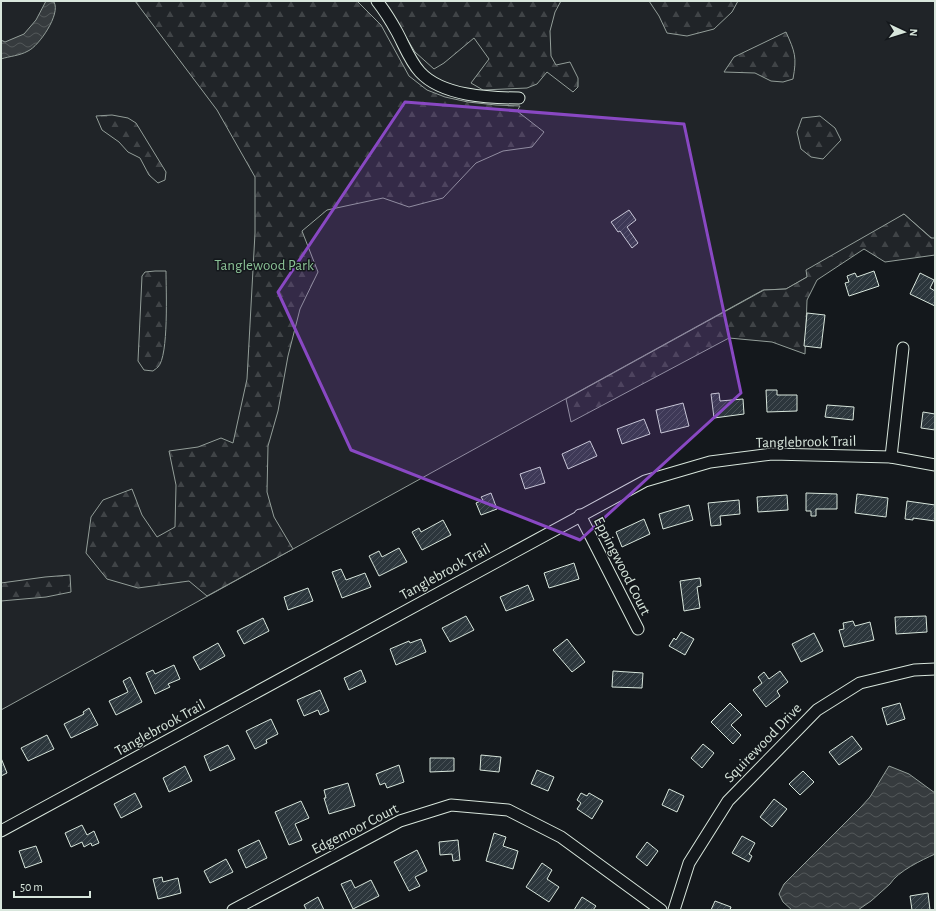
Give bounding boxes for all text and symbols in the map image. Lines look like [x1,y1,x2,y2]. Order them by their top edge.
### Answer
north arrow [884,12,924,52]
text: N [908,28,919,37]
park label: Tanglewood Park [214,258,314,273]
street label: Tanglebrook Trail [756,434,856,450]
street label: Eppingwood Court [591,514,653,618]
street label: Tanglebrook Trail [397,541,493,603]
street label: Tanglebrook Trail [112,697,208,759]
street label: Squirewood Drive [722,700,804,785]
street label: Edgemoor Court [309,801,401,857]
scale bar [14,873,90,899]
text: 50 m [20,881,43,893]

